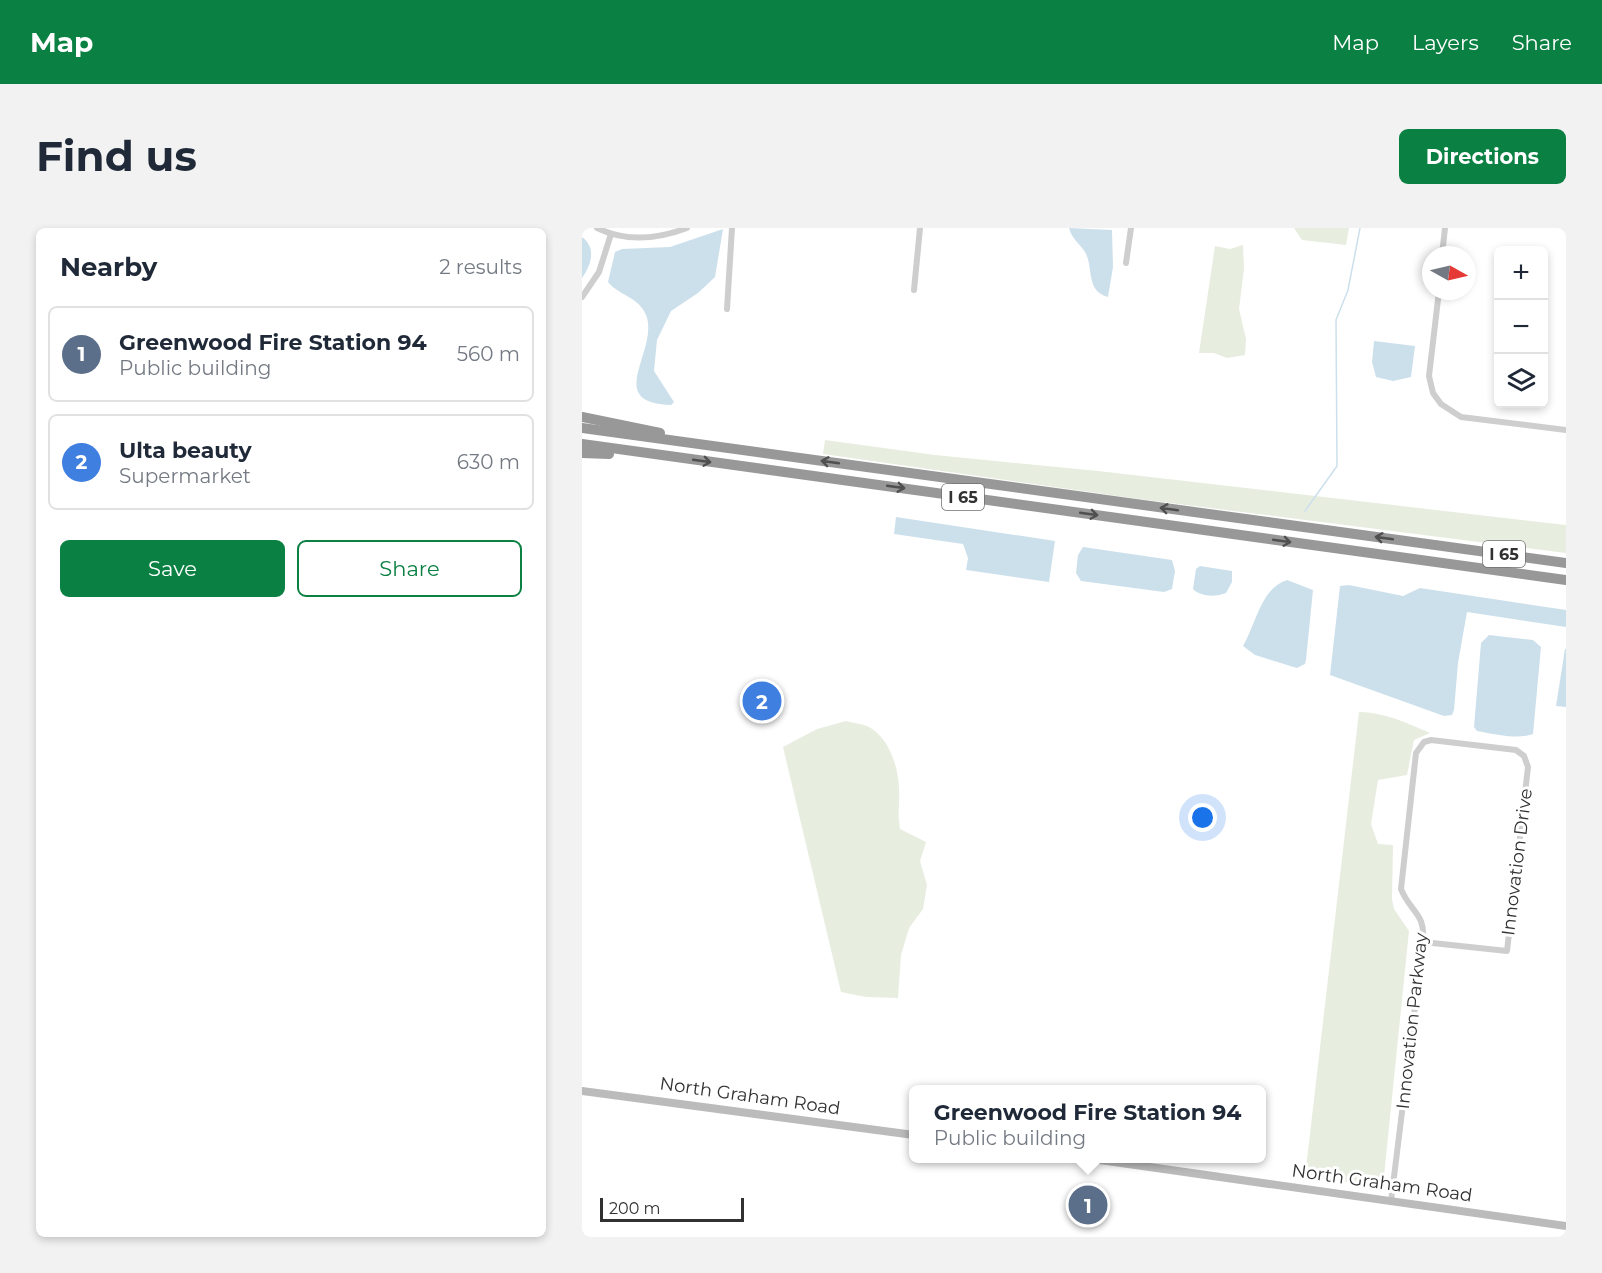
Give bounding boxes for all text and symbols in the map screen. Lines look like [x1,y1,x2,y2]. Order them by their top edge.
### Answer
text: Map [30,25,93,59]
text: Map [1332,30,1379,55]
text: Layers [1412,30,1479,55]
text: Share [1512,30,1572,55]
button: Directions [1399,129,1566,184]
text: Find us [36,130,197,182]
north arrow [1422,246,1476,300]
map controls [1494,246,1548,408]
button: + [1494,246,1548,300]
text: Nearby [60,251,157,283]
text: 2 results [439,255,522,279]
button: − [1494,300,1548,354]
text: Greenwood Fire Station 94 [119,329,427,356]
text: 1 [78,342,85,366]
text: 560 m [457,342,520,366]
button: layers [1494,354,1548,408]
text: Public building [119,356,272,380]
text: Ulta beauty [119,437,252,464]
text: 2 [76,450,87,474]
text: 630 m [457,450,520,474]
one-way arrow [692,455,712,466]
one-way arrow [821,456,840,467]
text: Supermarket [119,464,251,488]
one-way arrow [885,482,905,493]
road number: I 65 [942,484,984,510]
one-way arrow [1159,503,1179,514]
one-way arrow [1078,509,1098,520]
one-way arrow [1374,532,1394,543]
one-way arrow [1272,535,1291,546]
button: Save [60,540,285,597]
button: Share [297,540,522,597]
road number: I 65 [1483,541,1525,567]
pin: 2 [742,678,782,724]
street label: Innovation Drive [1497,787,1537,937]
your location [1188,803,1217,832]
street label: Innovation Parkway [1392,931,1432,1110]
street label: North Graham Road [658,1072,842,1120]
popup [909,1085,1266,1163]
text: Greenwood Fire Station 94 [934,1099,1241,1126]
text: Public building [934,1126,1086,1150]
street label: North Graham Road [1290,1159,1474,1207]
pin: 1 [1068,1182,1108,1228]
scale bar [600,1195,744,1222]
text: 200 m [609,1199,660,1218]

